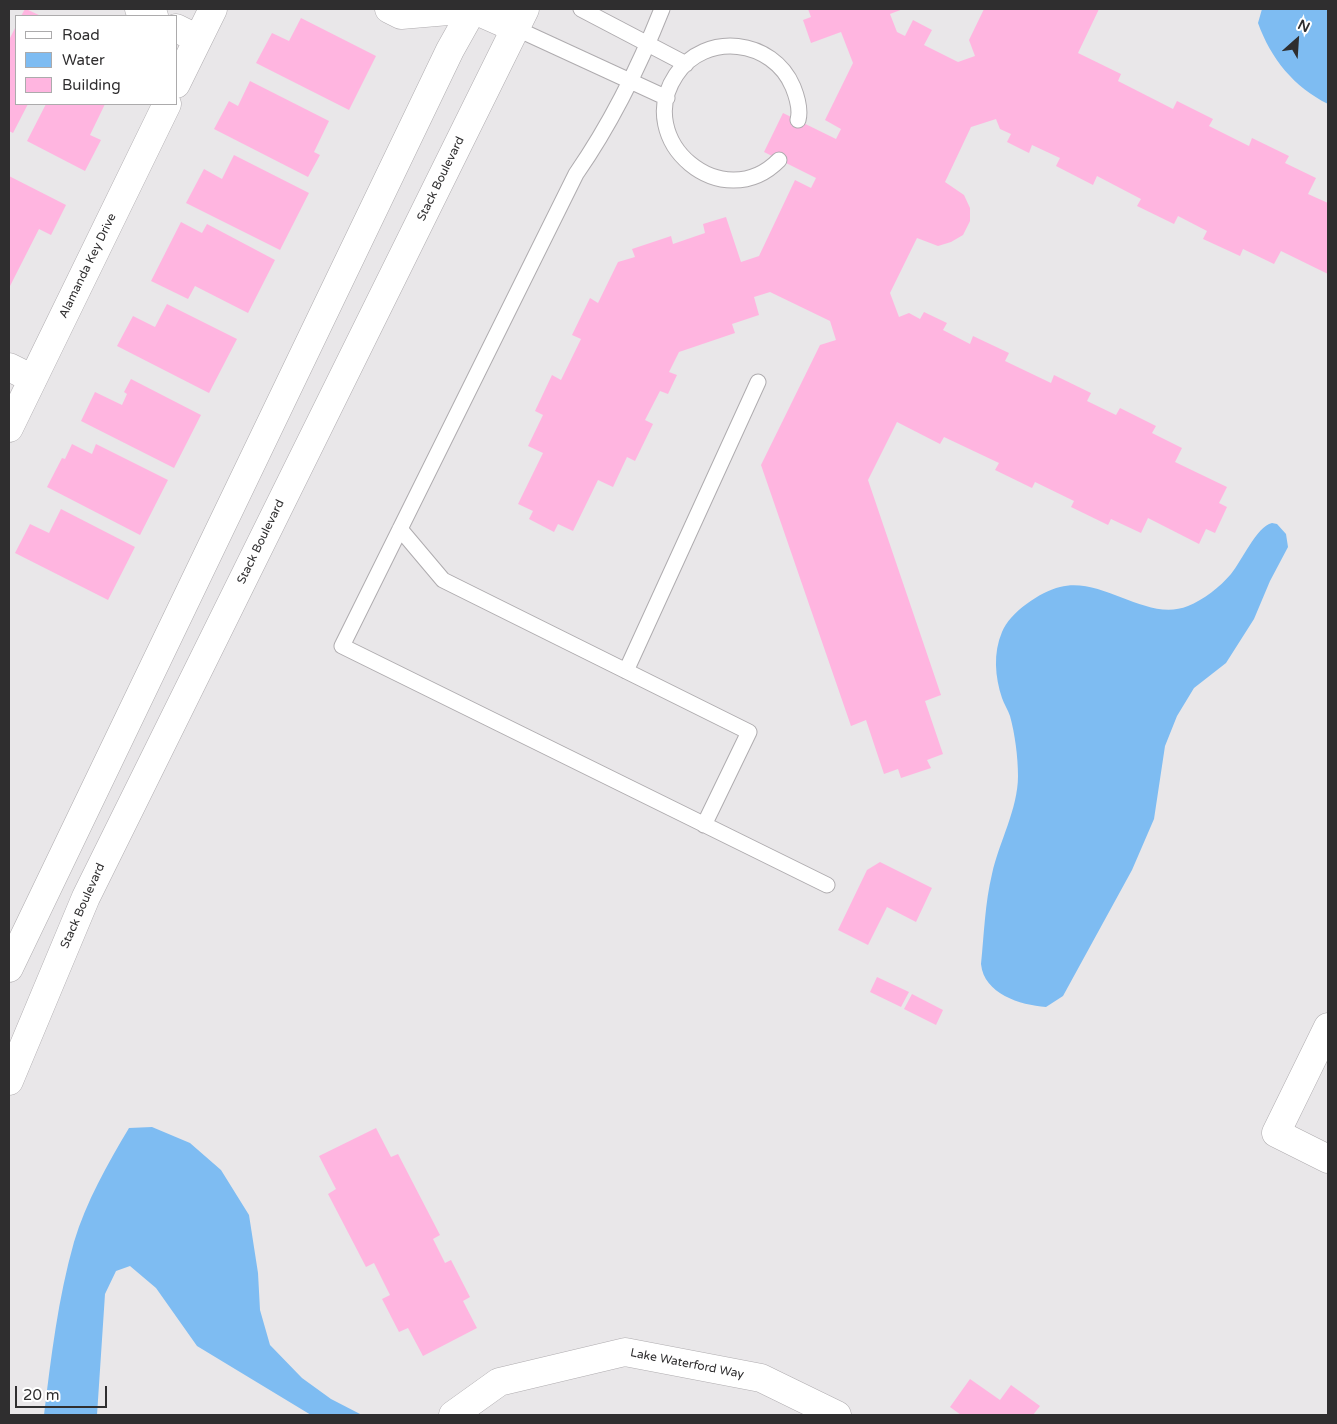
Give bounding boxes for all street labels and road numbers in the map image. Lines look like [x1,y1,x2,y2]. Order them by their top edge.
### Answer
street label: Stack Boulevard [414,134,468,224]
street label: Alamanda Key Drive [56,211,120,321]
street label: Stack Boulevard [234,497,288,587]
street label: Stack Boulevard [58,861,108,951]
street label: Lake Waterford Way [629,1346,745,1382]

